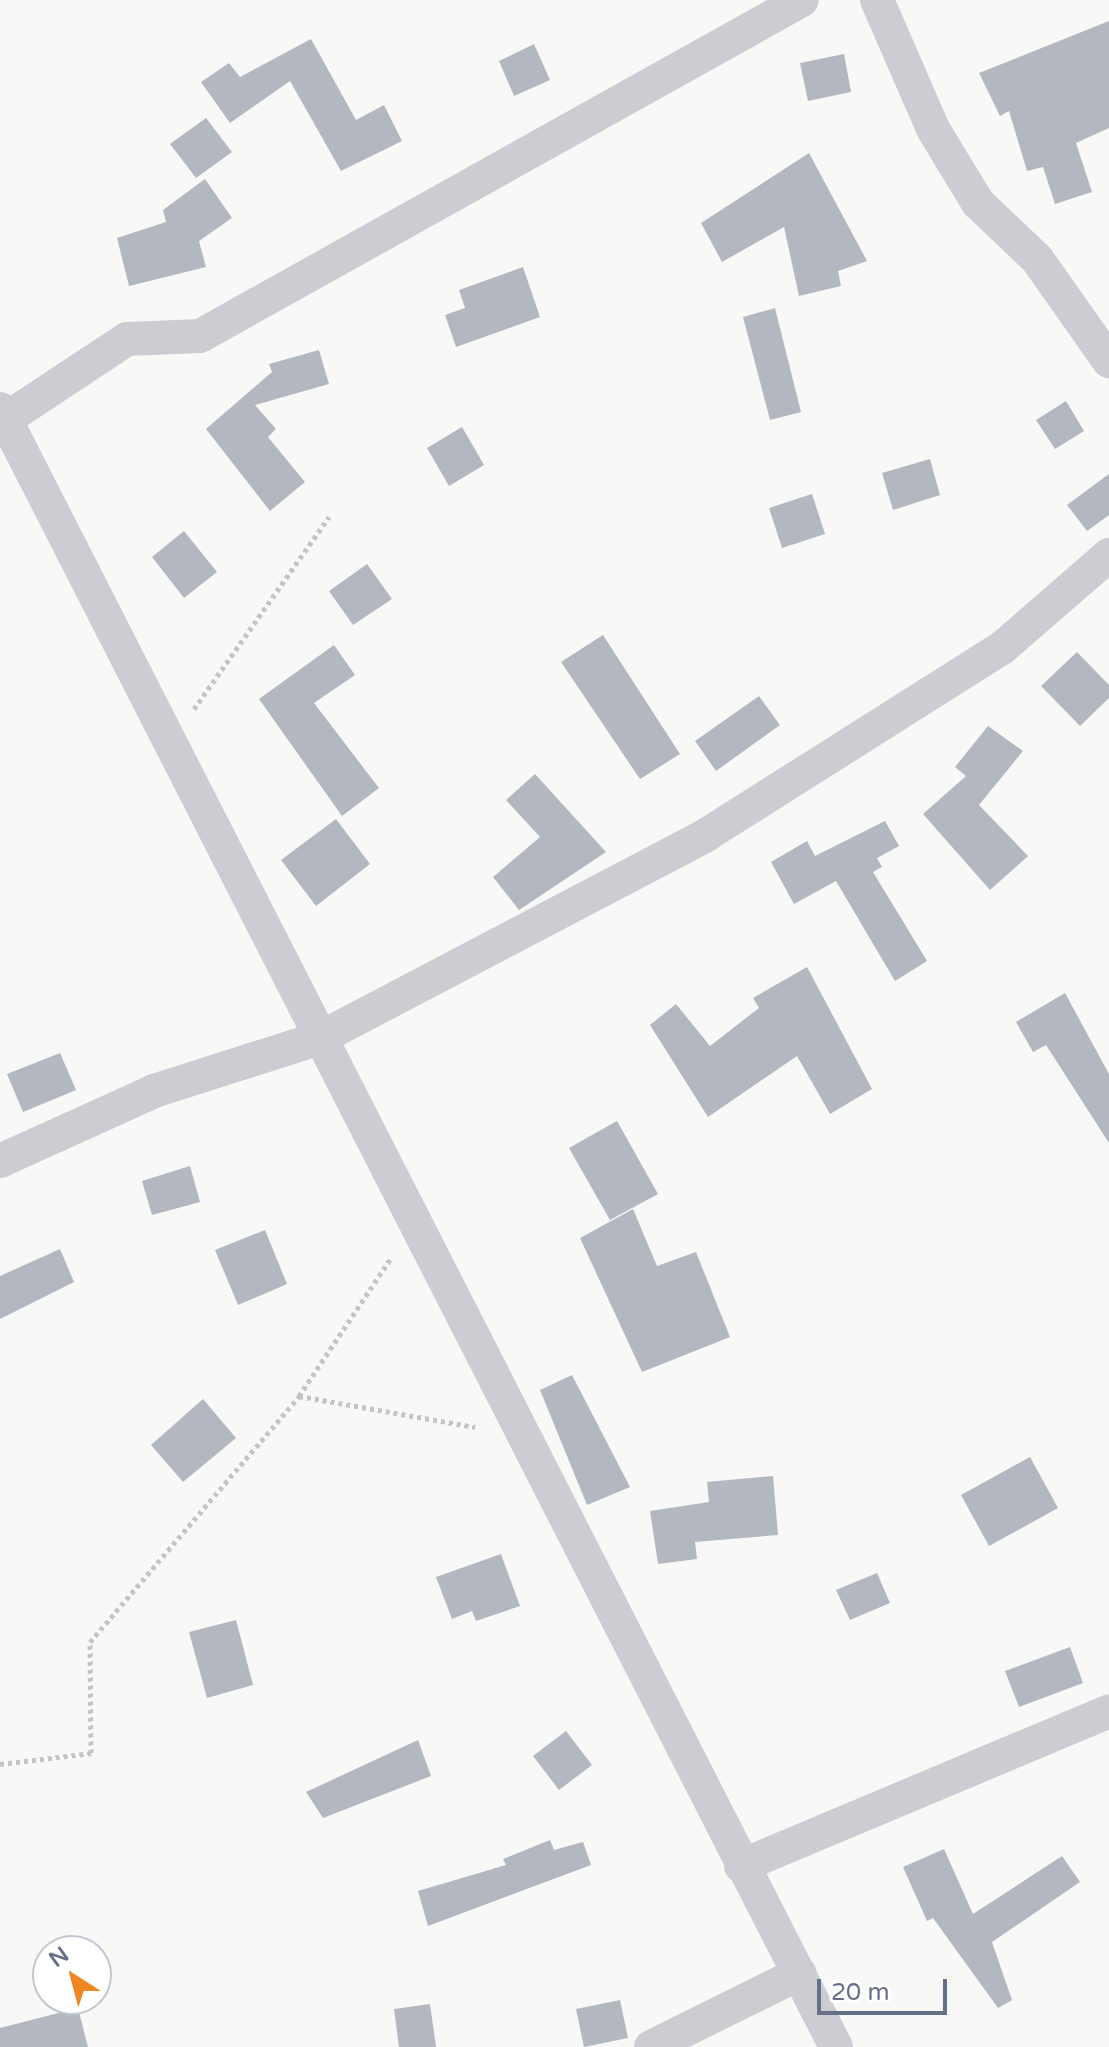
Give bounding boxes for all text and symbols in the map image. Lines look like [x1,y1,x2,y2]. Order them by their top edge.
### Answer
north arrow [32,1935,112,2015]
text: N [44,1941,74,1973]
scale bar [821,1963,951,2013]
text: 20 m [831,1978,889,2007]

